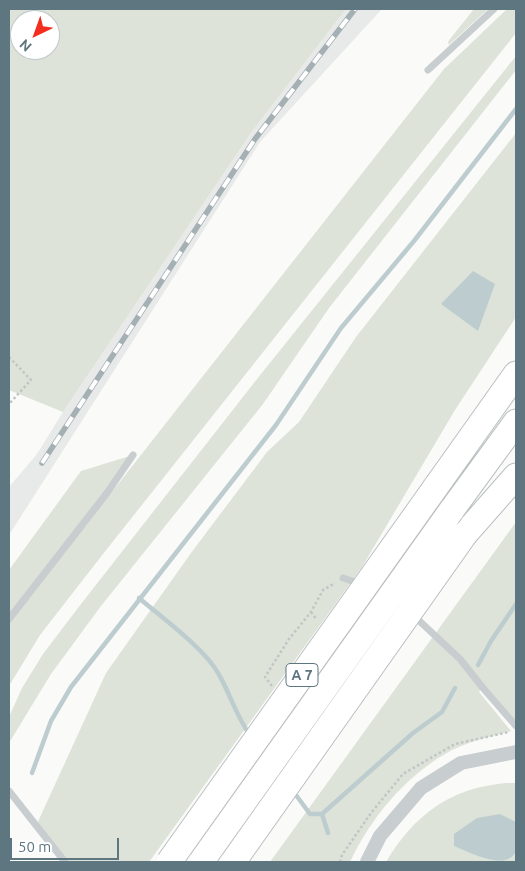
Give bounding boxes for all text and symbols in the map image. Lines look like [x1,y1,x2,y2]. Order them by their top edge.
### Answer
north arrow [10,10,60,60]
text: N [16,36,35,55]
road number: A 7 [286,664,318,686]
scale bar [12,828,121,860]
text: 50 m [18,838,51,855]

